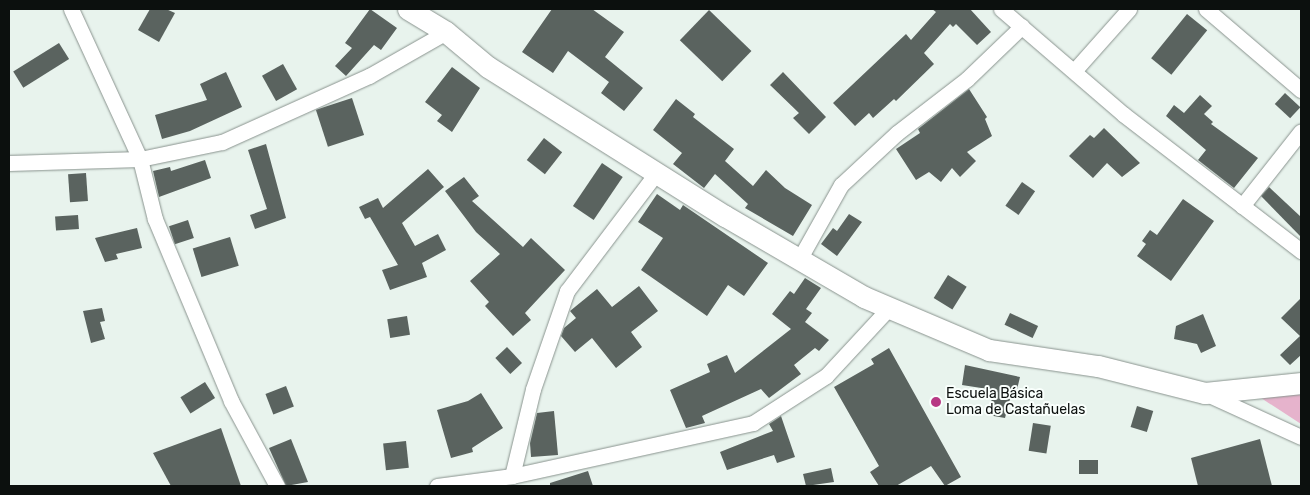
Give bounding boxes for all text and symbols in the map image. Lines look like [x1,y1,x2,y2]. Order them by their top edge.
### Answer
place label: Escuela Básica Loma de Castañuelas [946,386,1085,418]
marker: Escuela Básica Loma de Castañuelas [930,396,942,408]

